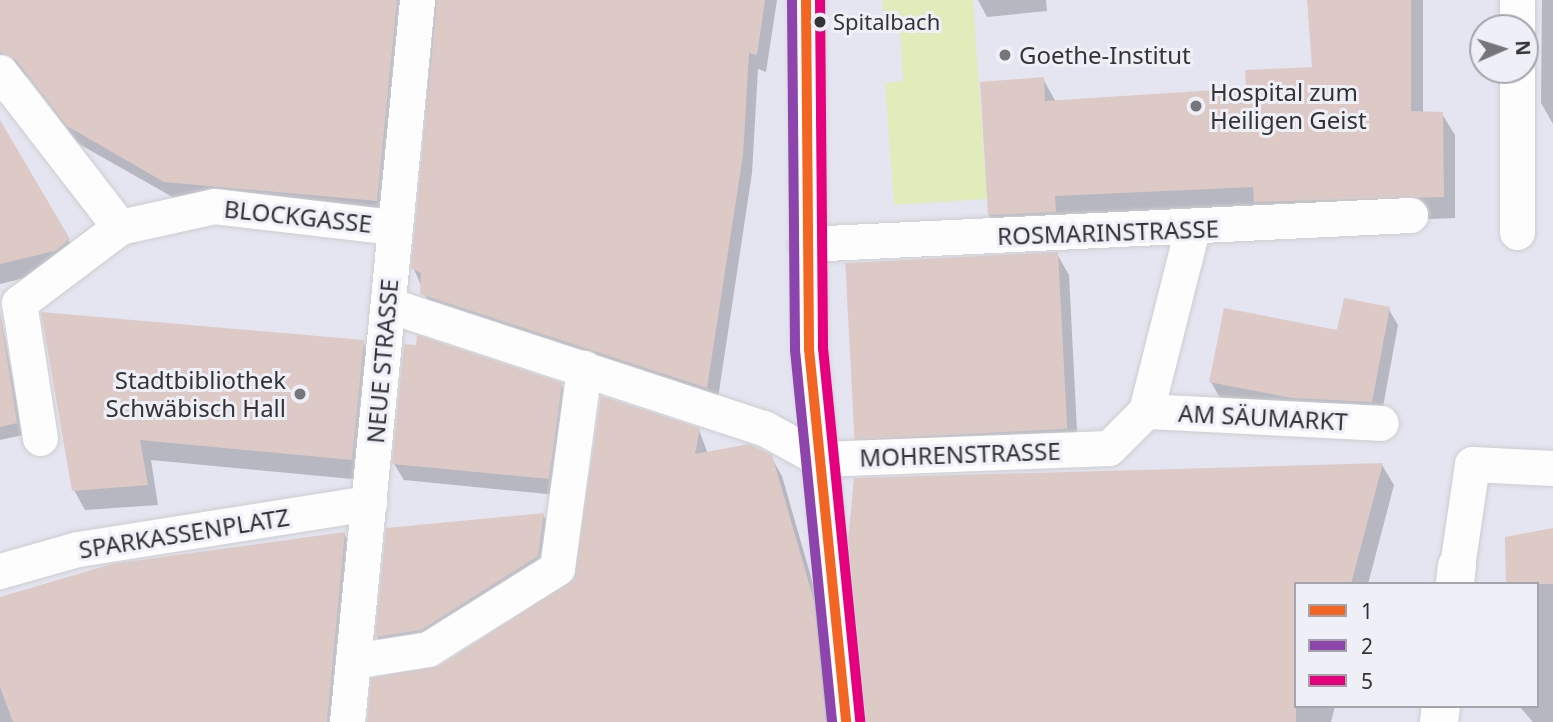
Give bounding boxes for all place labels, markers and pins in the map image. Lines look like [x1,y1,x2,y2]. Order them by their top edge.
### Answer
place label: Spitalbach [833,9,940,35]
marker: Spitalbach [813,15,827,29]
place label: Goethe-Institut [1019,41,1191,69]
marker: Goethe-Institut [997,47,1013,63]
place label: Hospital zum Heiligen Geist [1210,78,1367,134]
marker: Hospital zum Heiligen Geist [1188,98,1204,114]
place label: Stadtbibliothek Schwäbisch Hall [105,366,286,422]
marker: Stadtbibliothek Schwäbisch Hall [292,386,308,402]

